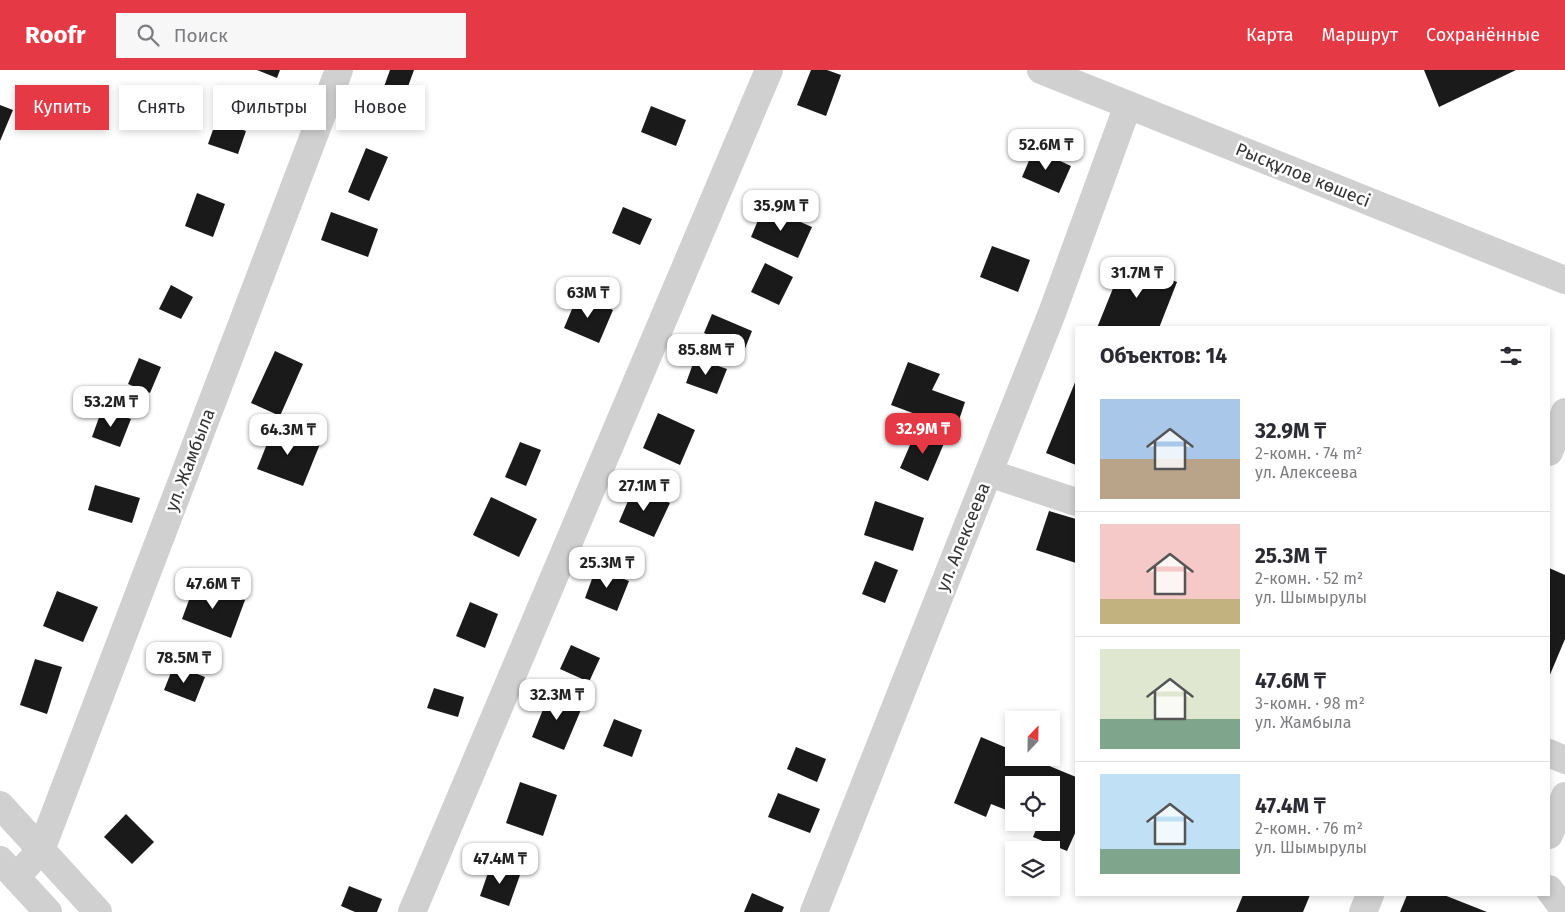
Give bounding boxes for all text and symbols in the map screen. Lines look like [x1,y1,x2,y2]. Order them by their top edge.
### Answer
search box [116,13,466,58]
text: Roofr [25,21,86,49]
icon: search [134,21,162,49]
text: Поиск [174,24,228,47]
text: Карта [1246,24,1294,46]
text: Маршрут [1322,24,1398,46]
text: Сохранённые [1426,24,1540,46]
chip: Купить [15,85,109,130]
chip: Снять [119,85,203,130]
chip: Фильтры [213,85,326,130]
chip: Новое [336,85,425,130]
pin: 52.6M ₸ [1000,128,1092,171]
text: 52.6M ₸ [1019,135,1073,154]
street label: Рысқұлов көшесі [1232,138,1374,212]
pin: 35.9M ₸ [735,190,827,232]
text: 35.9M ₸ [754,196,808,215]
pin: 31.7M ₸ [1091,256,1183,299]
text: 31.7M ₸ [1111,263,1163,282]
pin: 63M ₸ [553,276,623,319]
text: 63M ₸ [567,283,609,302]
pin: 85.8M ₸ [660,334,752,376]
text: 85.8M ₸ [678,340,734,359]
icon: filters [1497,342,1525,370]
text: Объектов: 14 [1100,343,1227,369]
pin: 53.2M ₸ [65,386,157,428]
text: 53.2M ₸ [84,392,138,411]
street label: ул. Жамбыла [160,405,220,515]
pin: 32.9M ₸ [877,412,969,455]
pin: 64.3M ₸ [242,414,334,456]
text: 32.9M ₸ [1255,418,1326,444]
text: 32.9M ₸ [896,419,950,438]
icon: home [1140,419,1200,479]
text: 64.3M ₸ [260,420,316,439]
text: 2-комн. · 74 m² [1255,444,1363,463]
text: ул. Алексеева [1255,463,1358,482]
pin: 27.1M ₸ [598,470,690,512]
text: 27.1M ₸ [619,476,669,495]
street label: ул. Алексеева [931,479,995,595]
text: 25.3M ₸ [1255,543,1326,569]
icon: home [1140,544,1200,604]
pin: 25.3M ₸ [561,546,653,589]
text: 25.3M ₸ [580,553,634,572]
pin: 47.6M ₸ [167,568,259,610]
text: 2-комн. · 52 m² [1255,569,1363,588]
text: 47.6M ₸ [186,574,240,593]
text: ул. Шымырулы [1255,588,1367,607]
pin: 78.5M ₸ [138,642,230,684]
text: 78.5M ₸ [157,648,211,667]
text: 47.6M ₸ [1255,668,1326,694]
icon: home [1140,669,1200,729]
pin: 32.3M ₸ [511,678,603,721]
text: 32.3M ₸ [530,685,584,704]
text: 3-комн. · 98 m² [1255,694,1365,713]
north arrow [1005,711,1060,766]
map controls [1005,711,1060,896]
text: ул. Жамбыла [1255,713,1351,732]
button: locate [1005,776,1060,831]
text: 47.4M ₸ [1255,793,1326,819]
icon: home [1140,794,1200,854]
text: 2-комн. · 76 m² [1255,819,1363,838]
text: ул. Шымырулы [1255,838,1367,857]
button: layers [1005,841,1060,896]
pin: 47.4M ₸ [454,842,546,885]
text: 47.4M ₸ [473,849,527,868]

